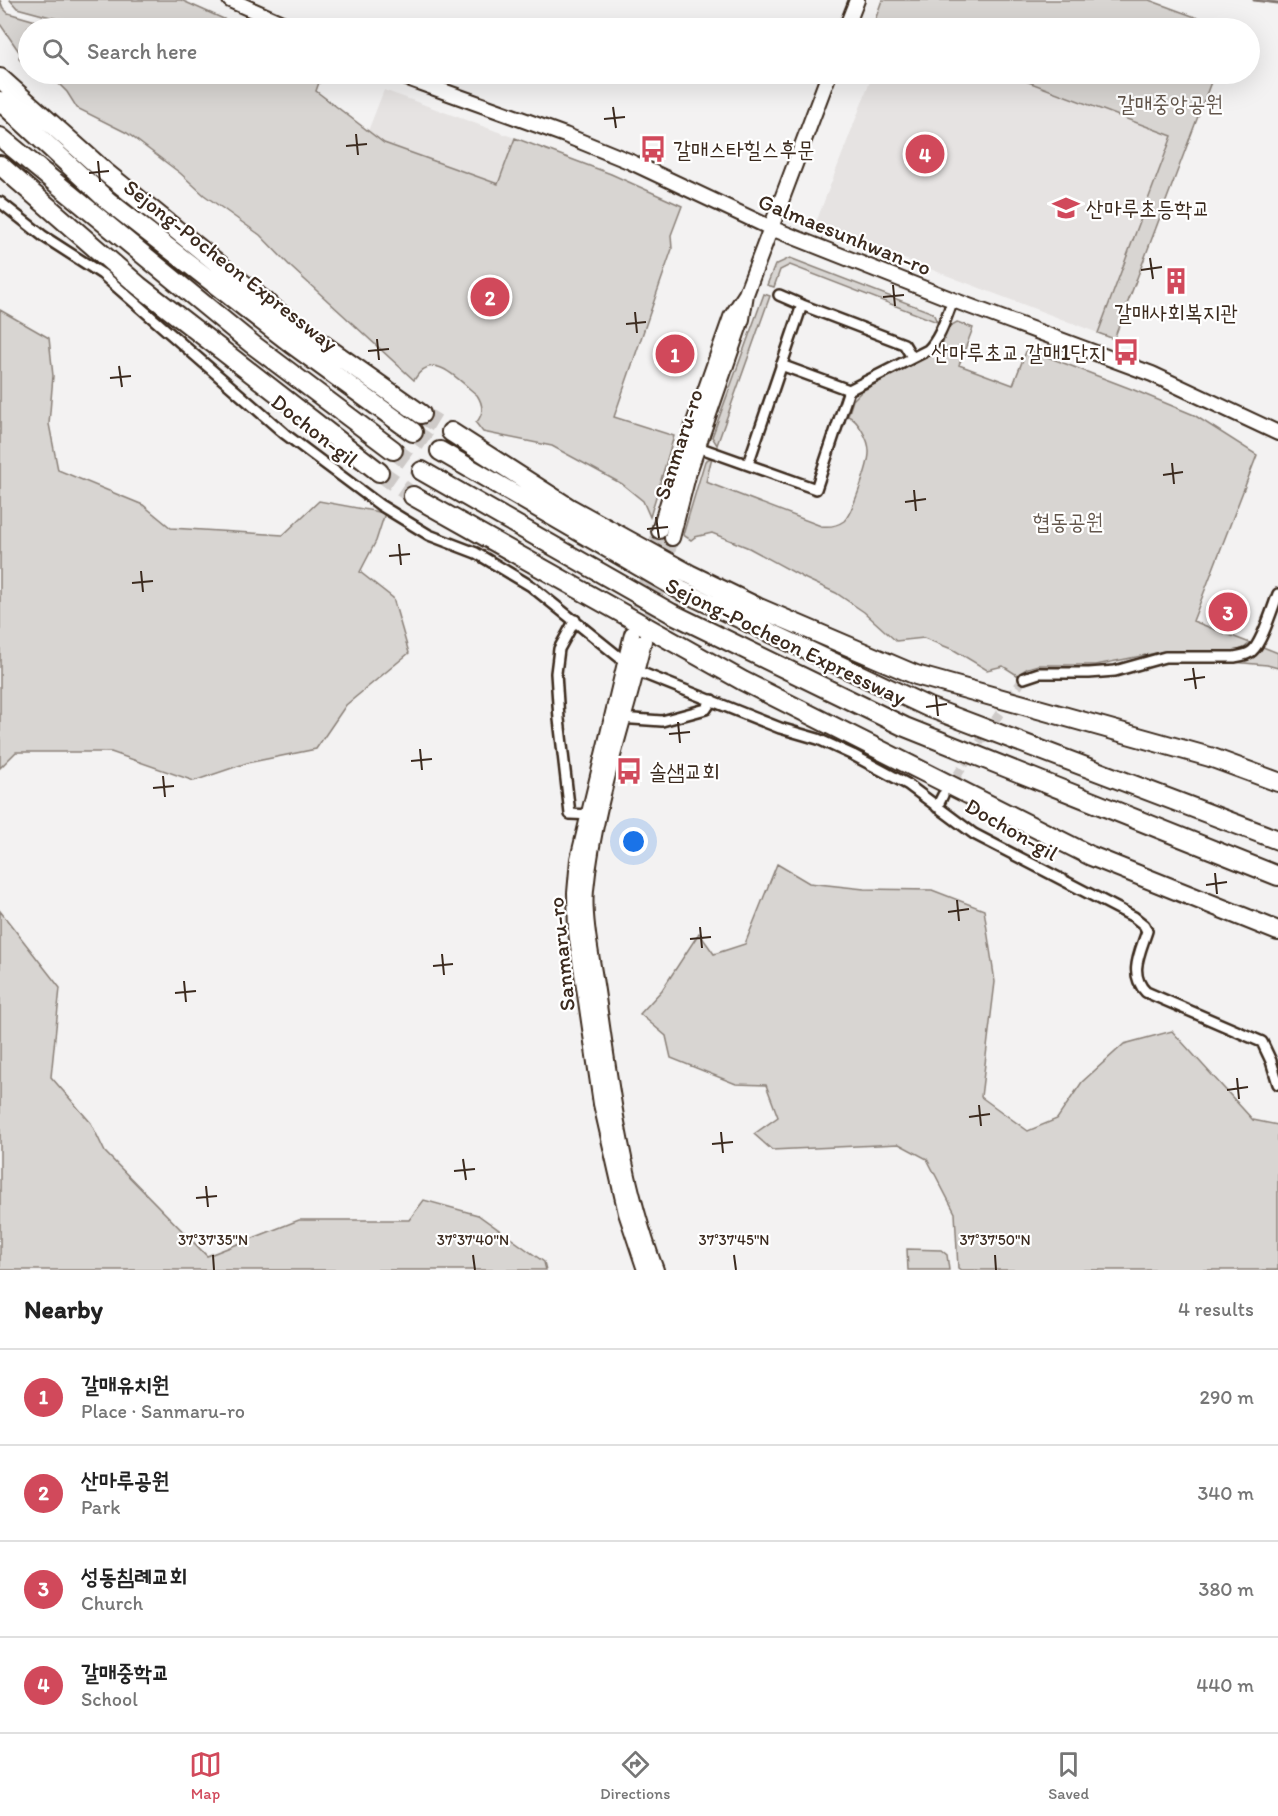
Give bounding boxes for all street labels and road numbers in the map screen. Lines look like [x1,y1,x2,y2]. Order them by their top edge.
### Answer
street label: Sejong-Pocheon Expressway [118,173,344,358]
street label: Galmaesunhwan-ro [754,187,935,281]
street label: Sanmaru-ro [648,385,709,503]
street label: Dochon-gil [266,388,364,473]
street label: Sejong-Pocheon Expressway [661,571,911,712]
street label: Dochon-gil [960,792,1063,867]
street label: Sanmaru-ro [542,896,581,1012]

